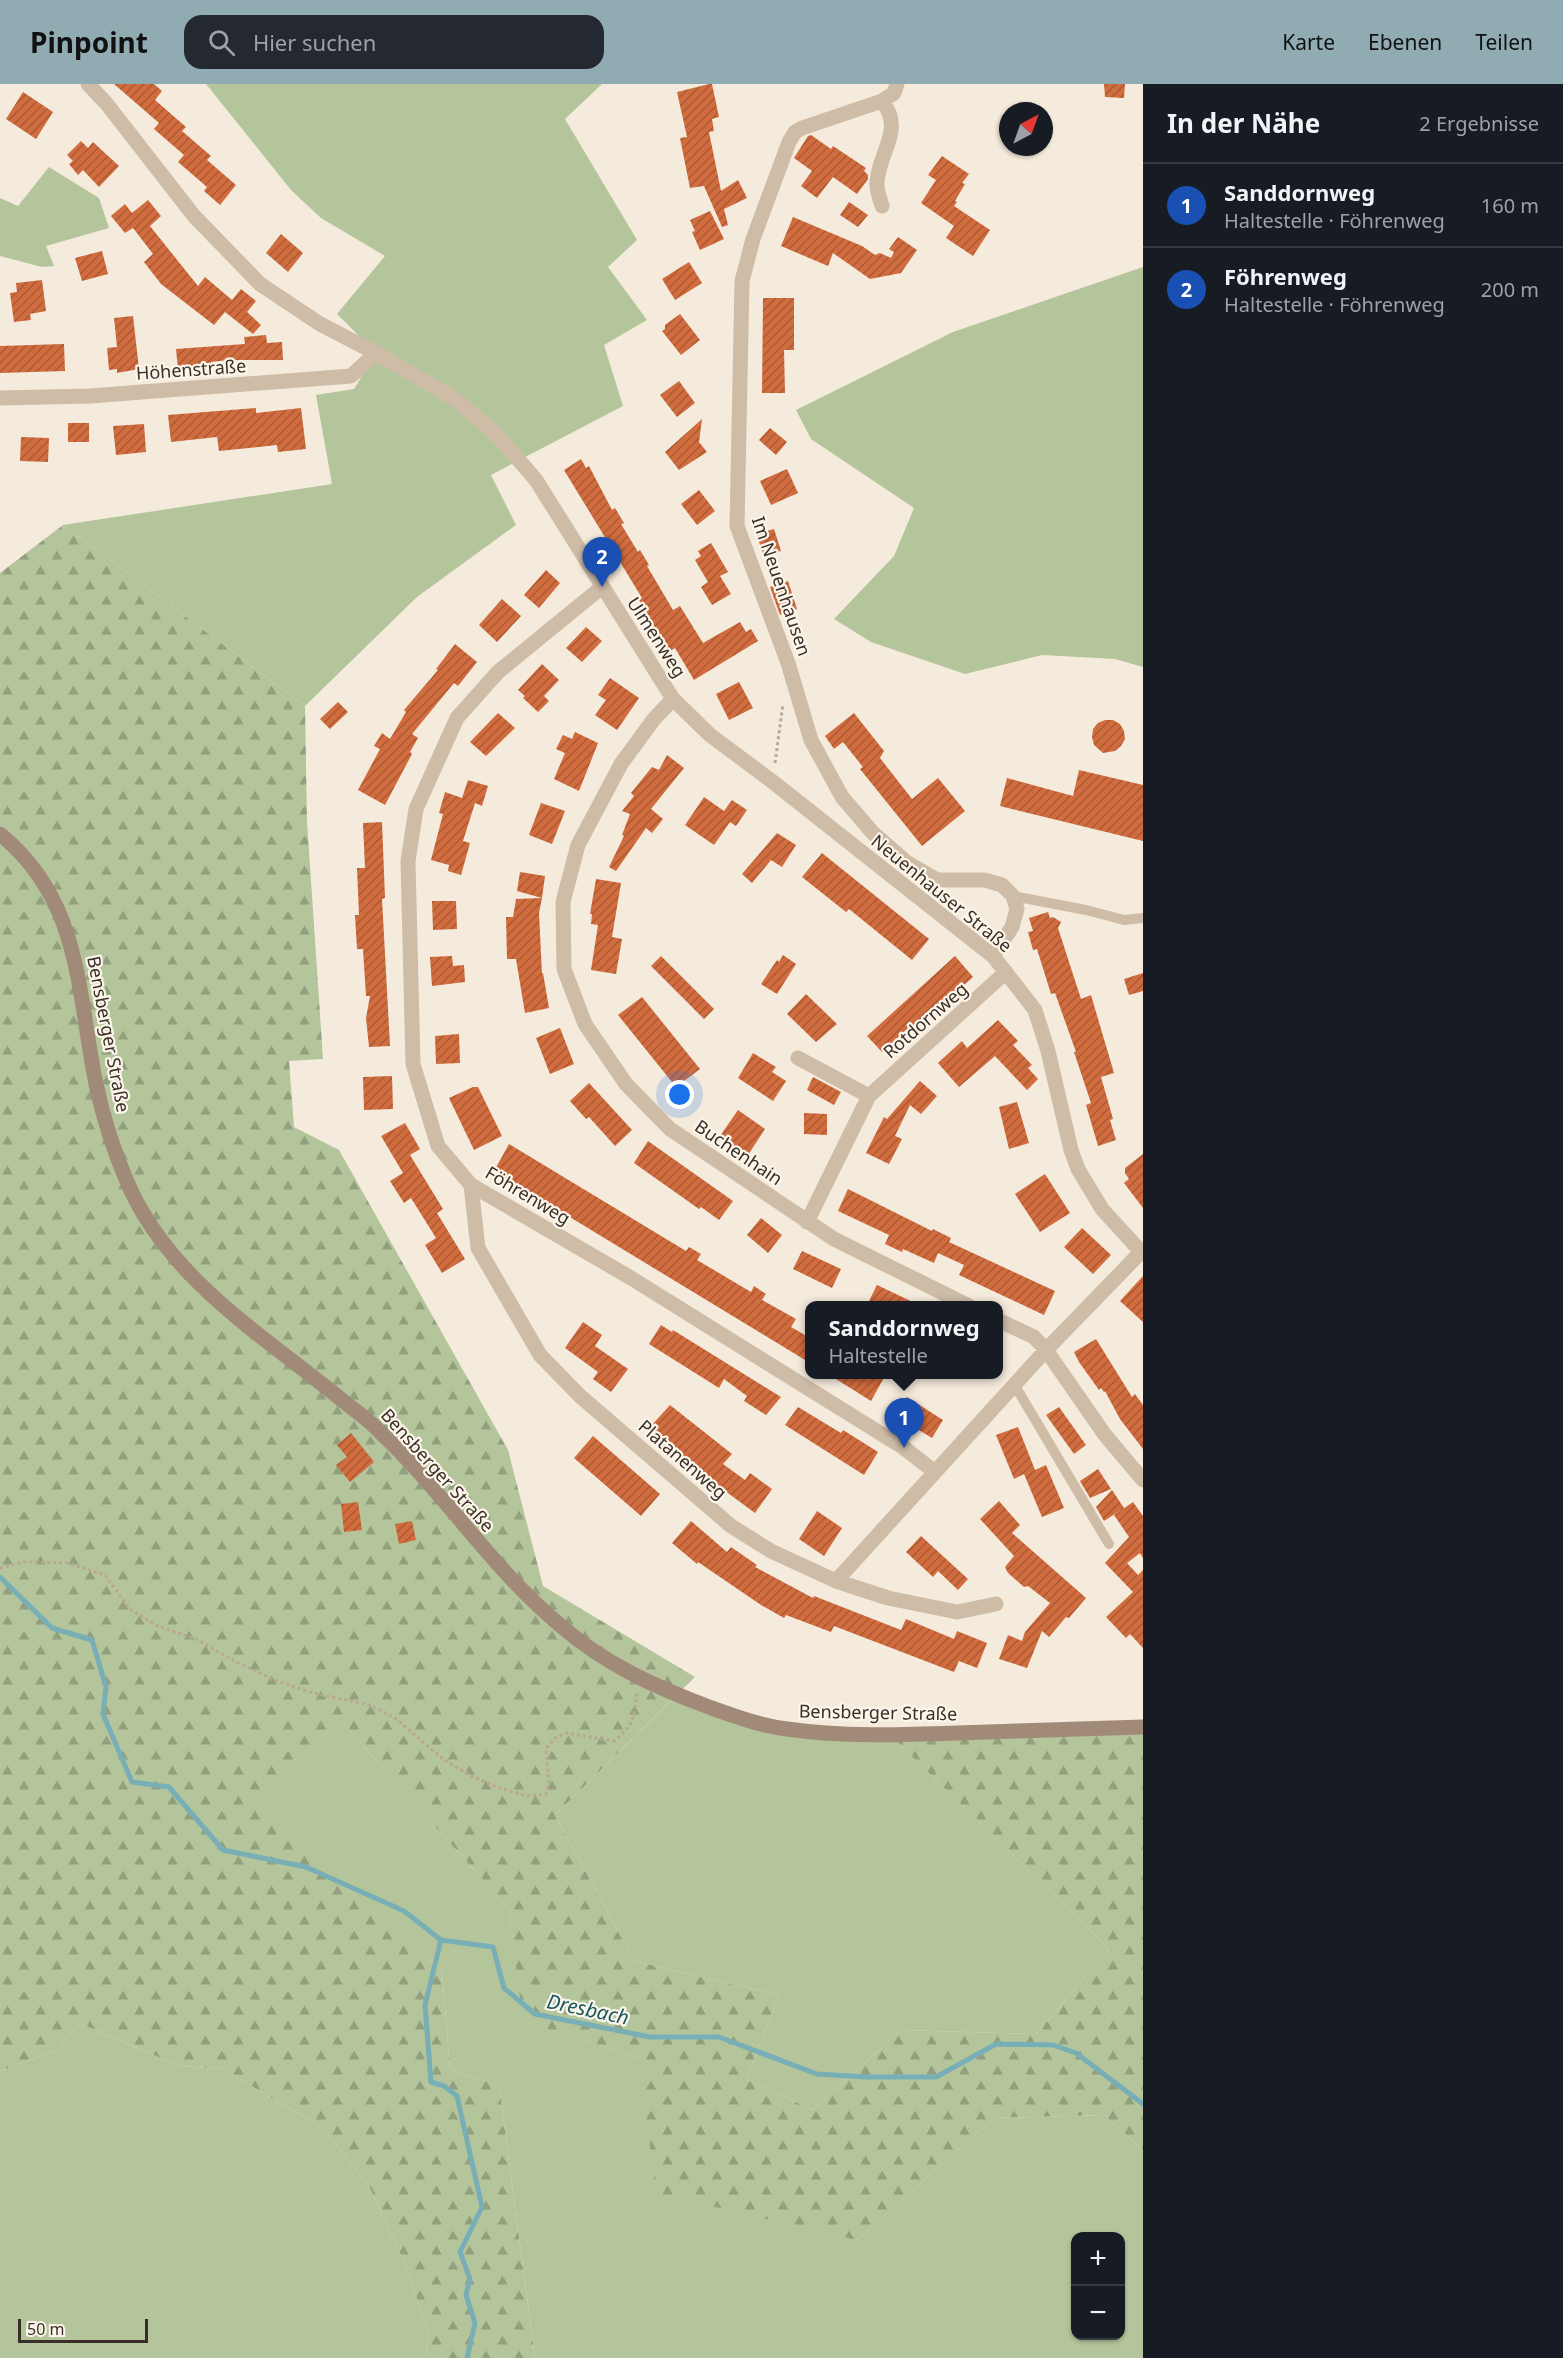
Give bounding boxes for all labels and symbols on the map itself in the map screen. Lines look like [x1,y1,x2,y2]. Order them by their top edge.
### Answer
north arrow [999,102,1053,156]
street label: Höhenstraße [135,353,247,385]
street label: Im Neuenhausen [747,513,817,659]
pin: 2 [582,538,622,587]
street label: Ulmenweg [622,592,692,682]
street label: Neuenhauser Straße [867,829,1017,957]
street label: Bensberger Straße [82,954,136,1114]
street label: Rotdornweg [878,977,972,1063]
your location [665,1080,694,1109]
street label: Buchenhain [690,1114,788,1190]
street label: Föhrenweg [481,1160,575,1230]
pin: 1 [884,1398,924,1448]
street label: Bensberger Straße [376,1403,500,1537]
street label: Platanenweg [634,1414,732,1504]
street label: Bensberger Straße [799,1699,957,1725]
water label: Dresbach [545,1987,631,2031]
scale bar [18,2316,148,2344]

